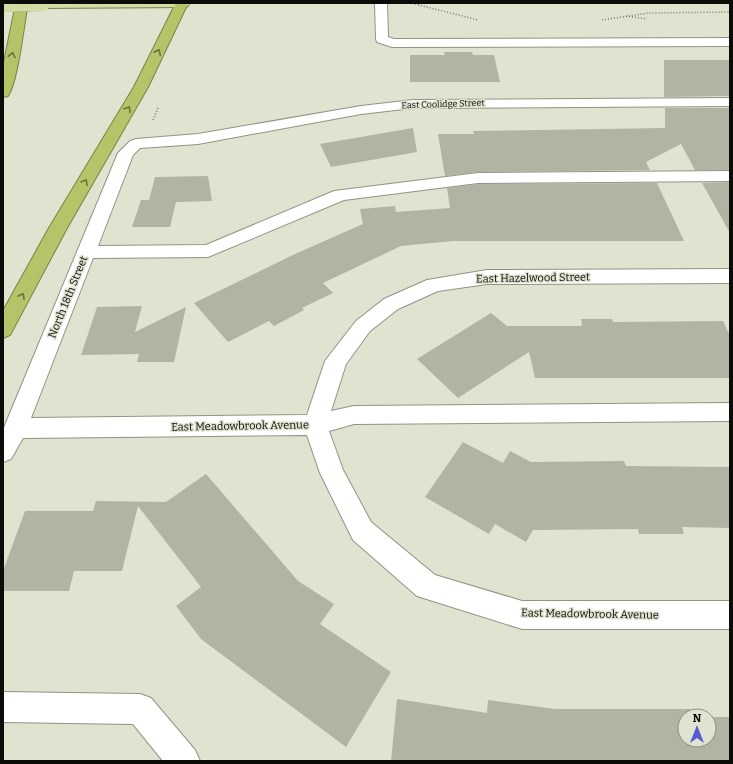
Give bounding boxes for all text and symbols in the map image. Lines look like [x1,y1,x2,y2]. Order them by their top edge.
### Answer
one-way arrow [153,48,161,56]
one-way arrow [7,52,16,58]
street label: East Coolidge Street [401,98,486,110]
one-way arrow [124,106,131,113]
one-way arrow [81,179,88,186]
street label: North 18th Street [46,254,90,340]
street label: East Hazelwood Street [476,271,590,285]
one-way arrow [17,293,24,300]
street label: East Meadowbrook Avenue [171,418,309,434]
street label: East Meadowbrook Avenue [521,606,659,622]
north arrow [677,708,717,748]
text: N [693,712,702,725]

